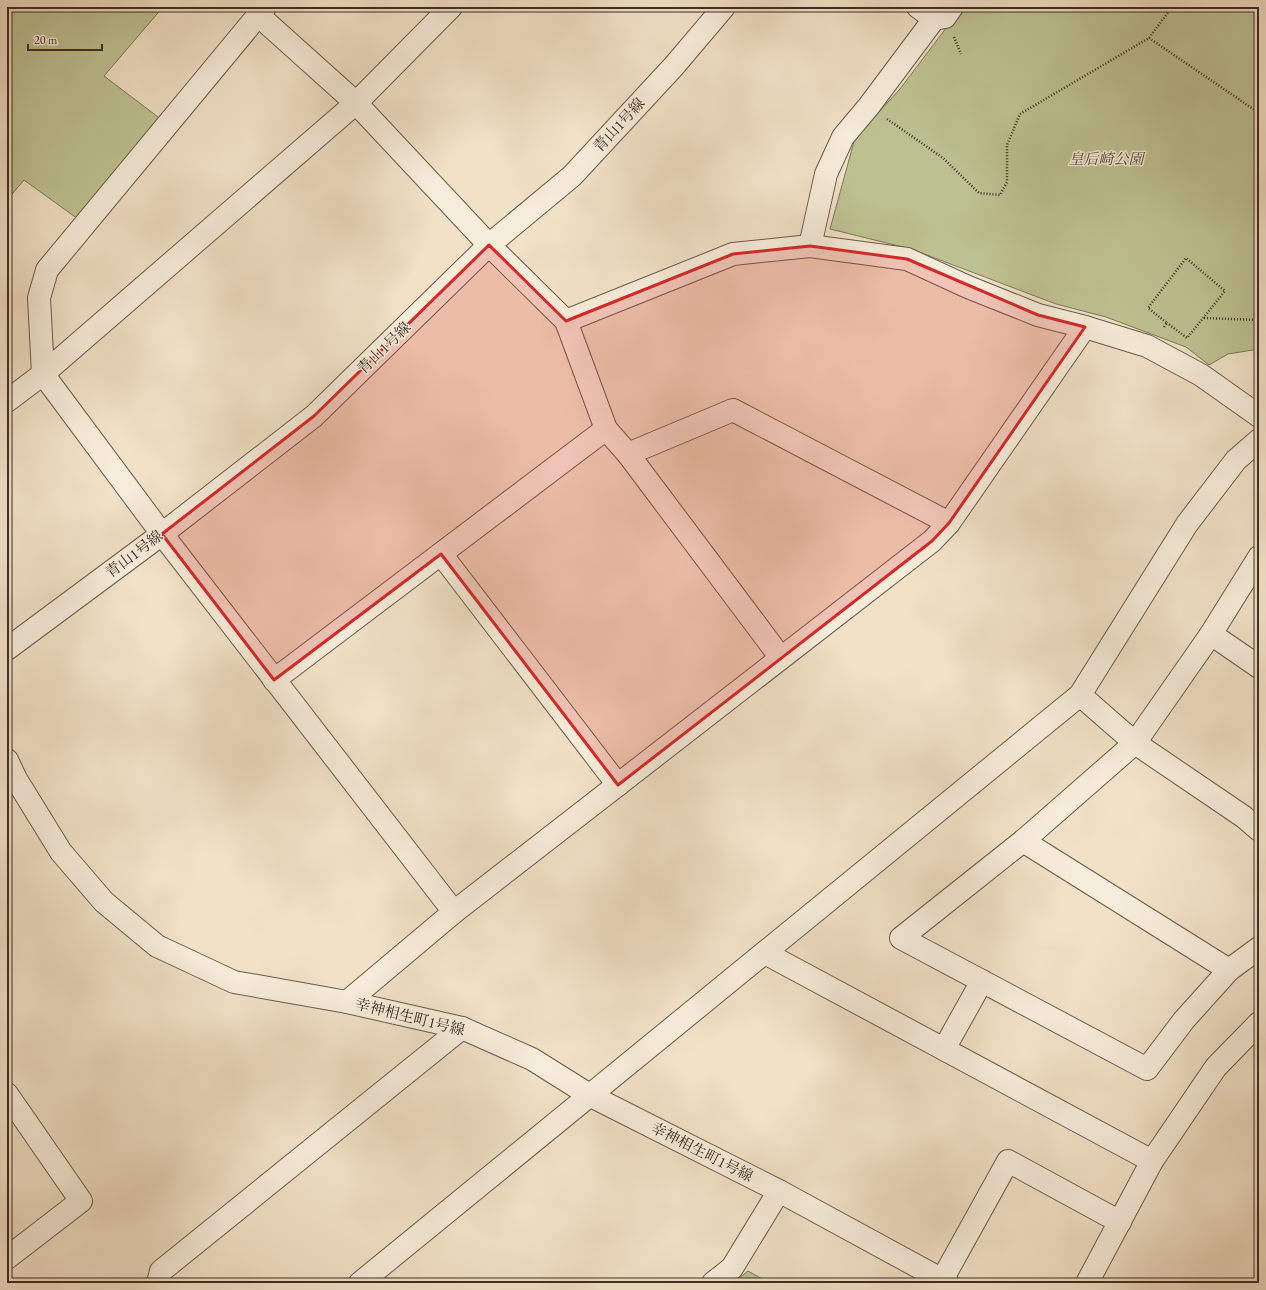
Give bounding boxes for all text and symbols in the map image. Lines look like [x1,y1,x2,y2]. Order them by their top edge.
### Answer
scale bar [28,26,102,52]
text: 20 m [34,32,58,48]
street label: 青山1号線 [589,94,648,156]
park label: 皇后崎公園 [1068,149,1146,168]
street label: 青山1号線 [353,317,414,378]
street label: 青山1号線 [101,526,166,581]
street label: 幸神相生町1号線 [353,994,467,1039]
street label: 幸神相生町1号線 [648,1118,757,1185]

